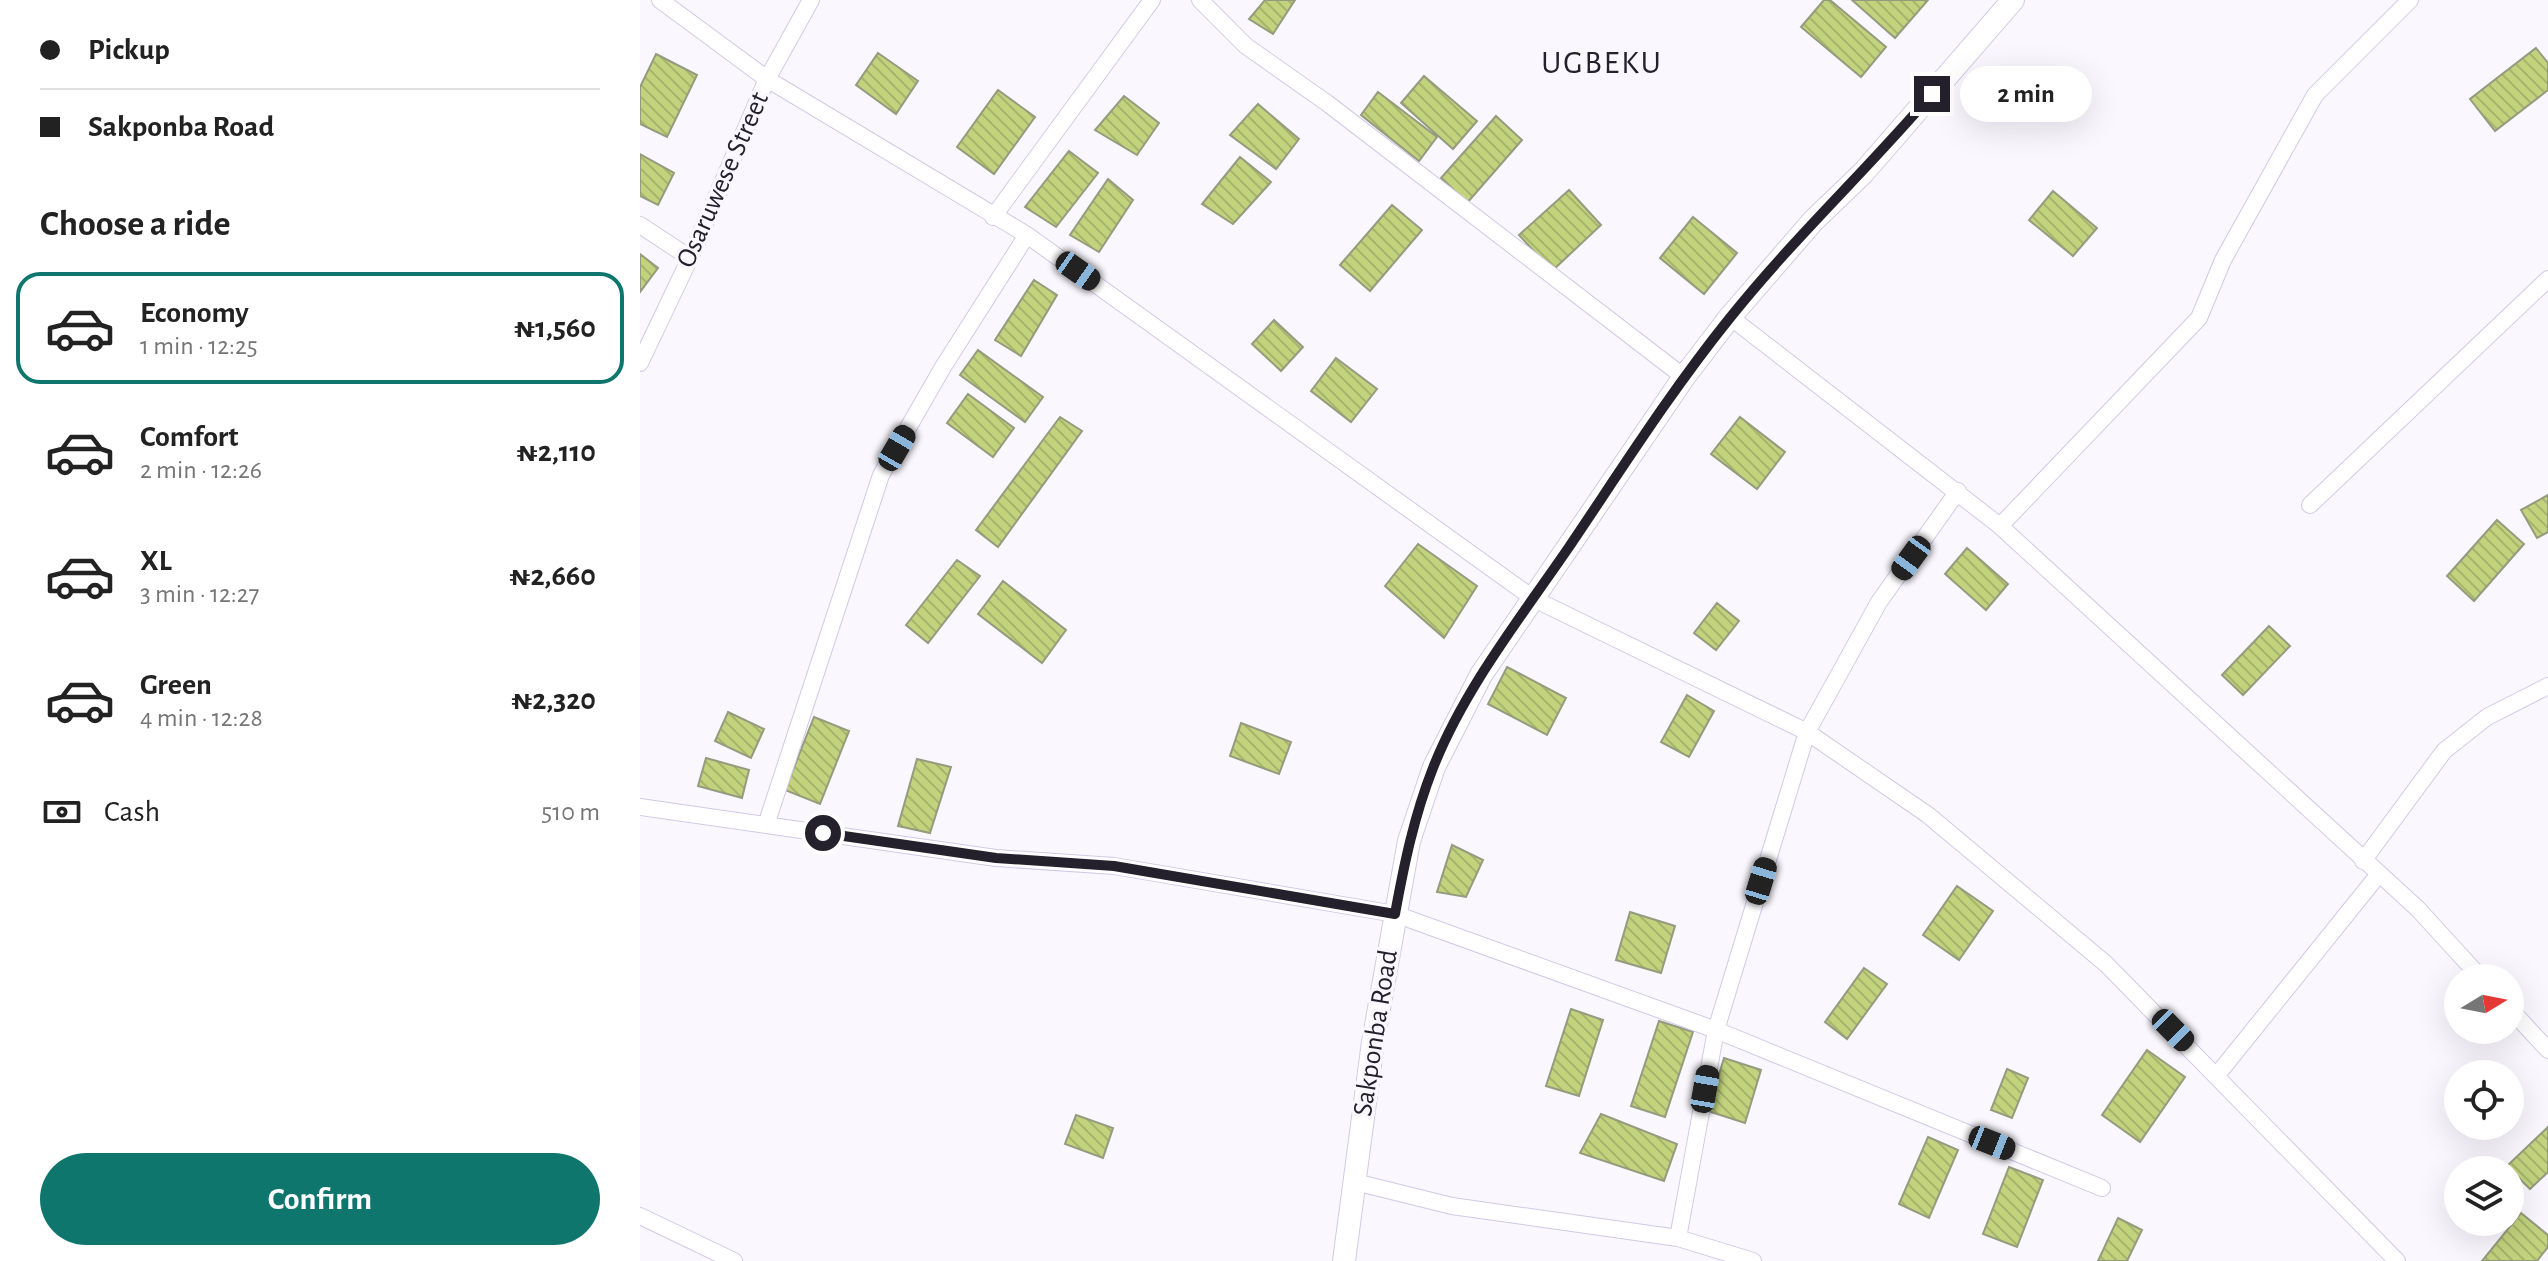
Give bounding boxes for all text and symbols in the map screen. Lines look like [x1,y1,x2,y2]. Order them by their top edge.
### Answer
text: Pickup [88,35,170,65]
district label: UGBEKU [1541,47,1663,79]
callout: 2 min [1960,66,2092,122]
route end [1914,76,1950,112]
text: 2 min [1997,81,2055,107]
street label: Osaruwese Street [672,88,774,272]
text: Sakponba Road [88,112,274,142]
text: Choose a ride [40,206,230,242]
car [1051,247,1105,295]
icon: car [44,292,116,364]
text: Economy [140,298,249,328]
text: ₦1,560 [514,313,596,343]
text: 1 min · 12:25 [140,333,258,359]
icon: car [44,416,116,488]
car [875,421,919,475]
text: Comfort [140,422,239,452]
text: ₦2,110 [517,437,596,467]
text: 2 min · 12:26 [140,457,262,483]
car [1887,532,1935,584]
icon: car [44,540,116,612]
text: XL [140,546,172,576]
text: ₦2,660 [509,561,596,591]
text: 3 min · 12:27 [140,581,259,607]
icon: car [44,664,116,736]
text: Green [140,670,212,700]
text: ₦2,320 [511,685,596,715]
text: 4 min · 12:28 [140,705,263,731]
icon: cash [40,790,84,834]
text: Cash [104,797,160,827]
text: 510 m [541,799,600,825]
route start [805,815,841,851]
car [1743,855,1779,907]
street label: Sakponba Road [1349,948,1403,1118]
north arrow [2444,964,2524,1044]
map controls [2444,964,2524,1236]
car [2148,1005,2198,1055]
button: locate [2444,1060,2524,1140]
car [1689,1063,1721,1115]
car [1965,1123,2019,1163]
button: Confirm [40,1153,600,1245]
button: layers [2444,1156,2524,1236]

